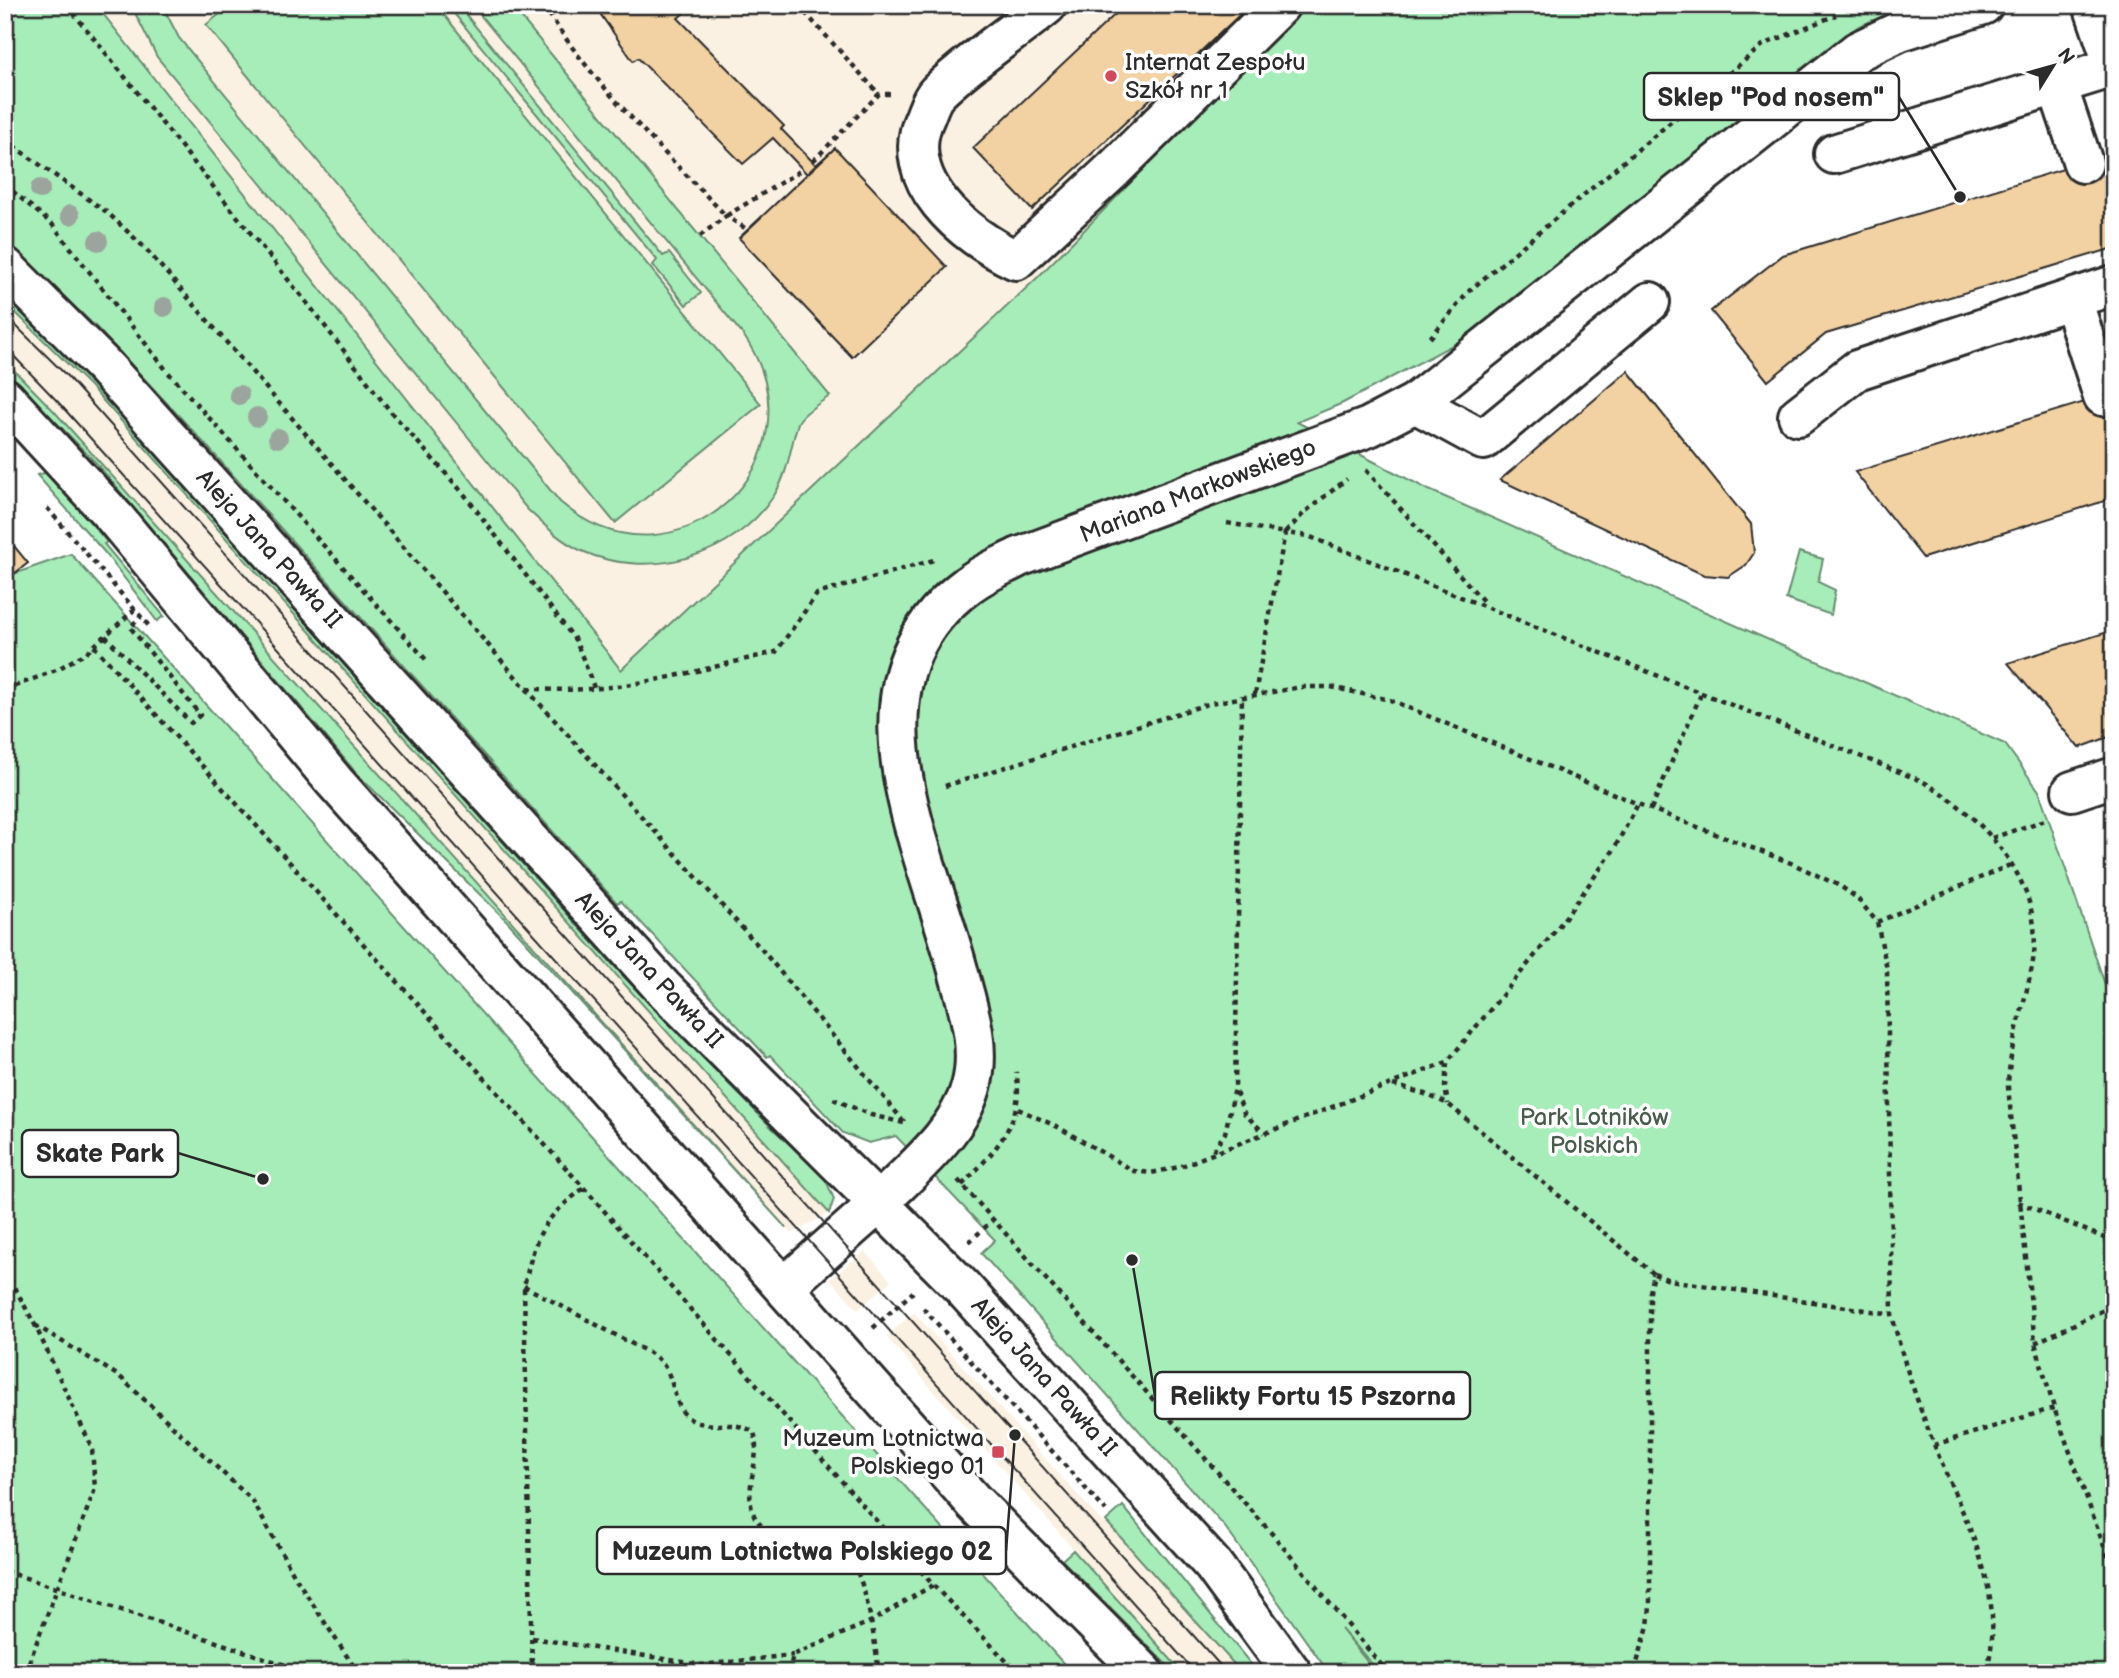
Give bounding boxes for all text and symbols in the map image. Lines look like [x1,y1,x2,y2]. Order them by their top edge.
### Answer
north arrow [2018,32,2088,102]
text: N [2052,44,2079,69]
place label: Internat Zespołu Szkół nr 1 [1125,48,1306,105]
marker: Internat Zespołu Szkół nr 1 [1103,68,1119,84]
callout: Sklep "Pod nosem" [1644,73,1899,120]
text: Sklep "Pod nosem" [1658,83,1884,114]
street label: Mariana Markowskiego [1076,433,1320,549]
street label: Aleja Jana Pawła II [190,464,348,634]
street label: Aleja Jana Pawła II [569,886,729,1054]
park label: Park Lotników Polskich [1520,1103,1668,1160]
callout: Skate Park [22,1130,178,1177]
text: Skate Park [36,1139,164,1170]
street label: Aleja Jana Pawła II [965,1292,1123,1462]
callout: Relikty Fortu 15 Pszorna [1155,1372,1470,1419]
text: Relikty Fortu 15 Pszorna [1170,1382,1456,1413]
place label: Muzeum Lotnictwa Polskiego 01 [782,1424,984,1481]
marker: Muzeum Lotnictwa Polskiego 01 [990,1444,1006,1460]
callout: Muzeum Lotnictwa Polskiego 02 [597,1527,1006,1574]
text: Muzeum Lotnictwa Polskiego 02 [611,1537,993,1568]

